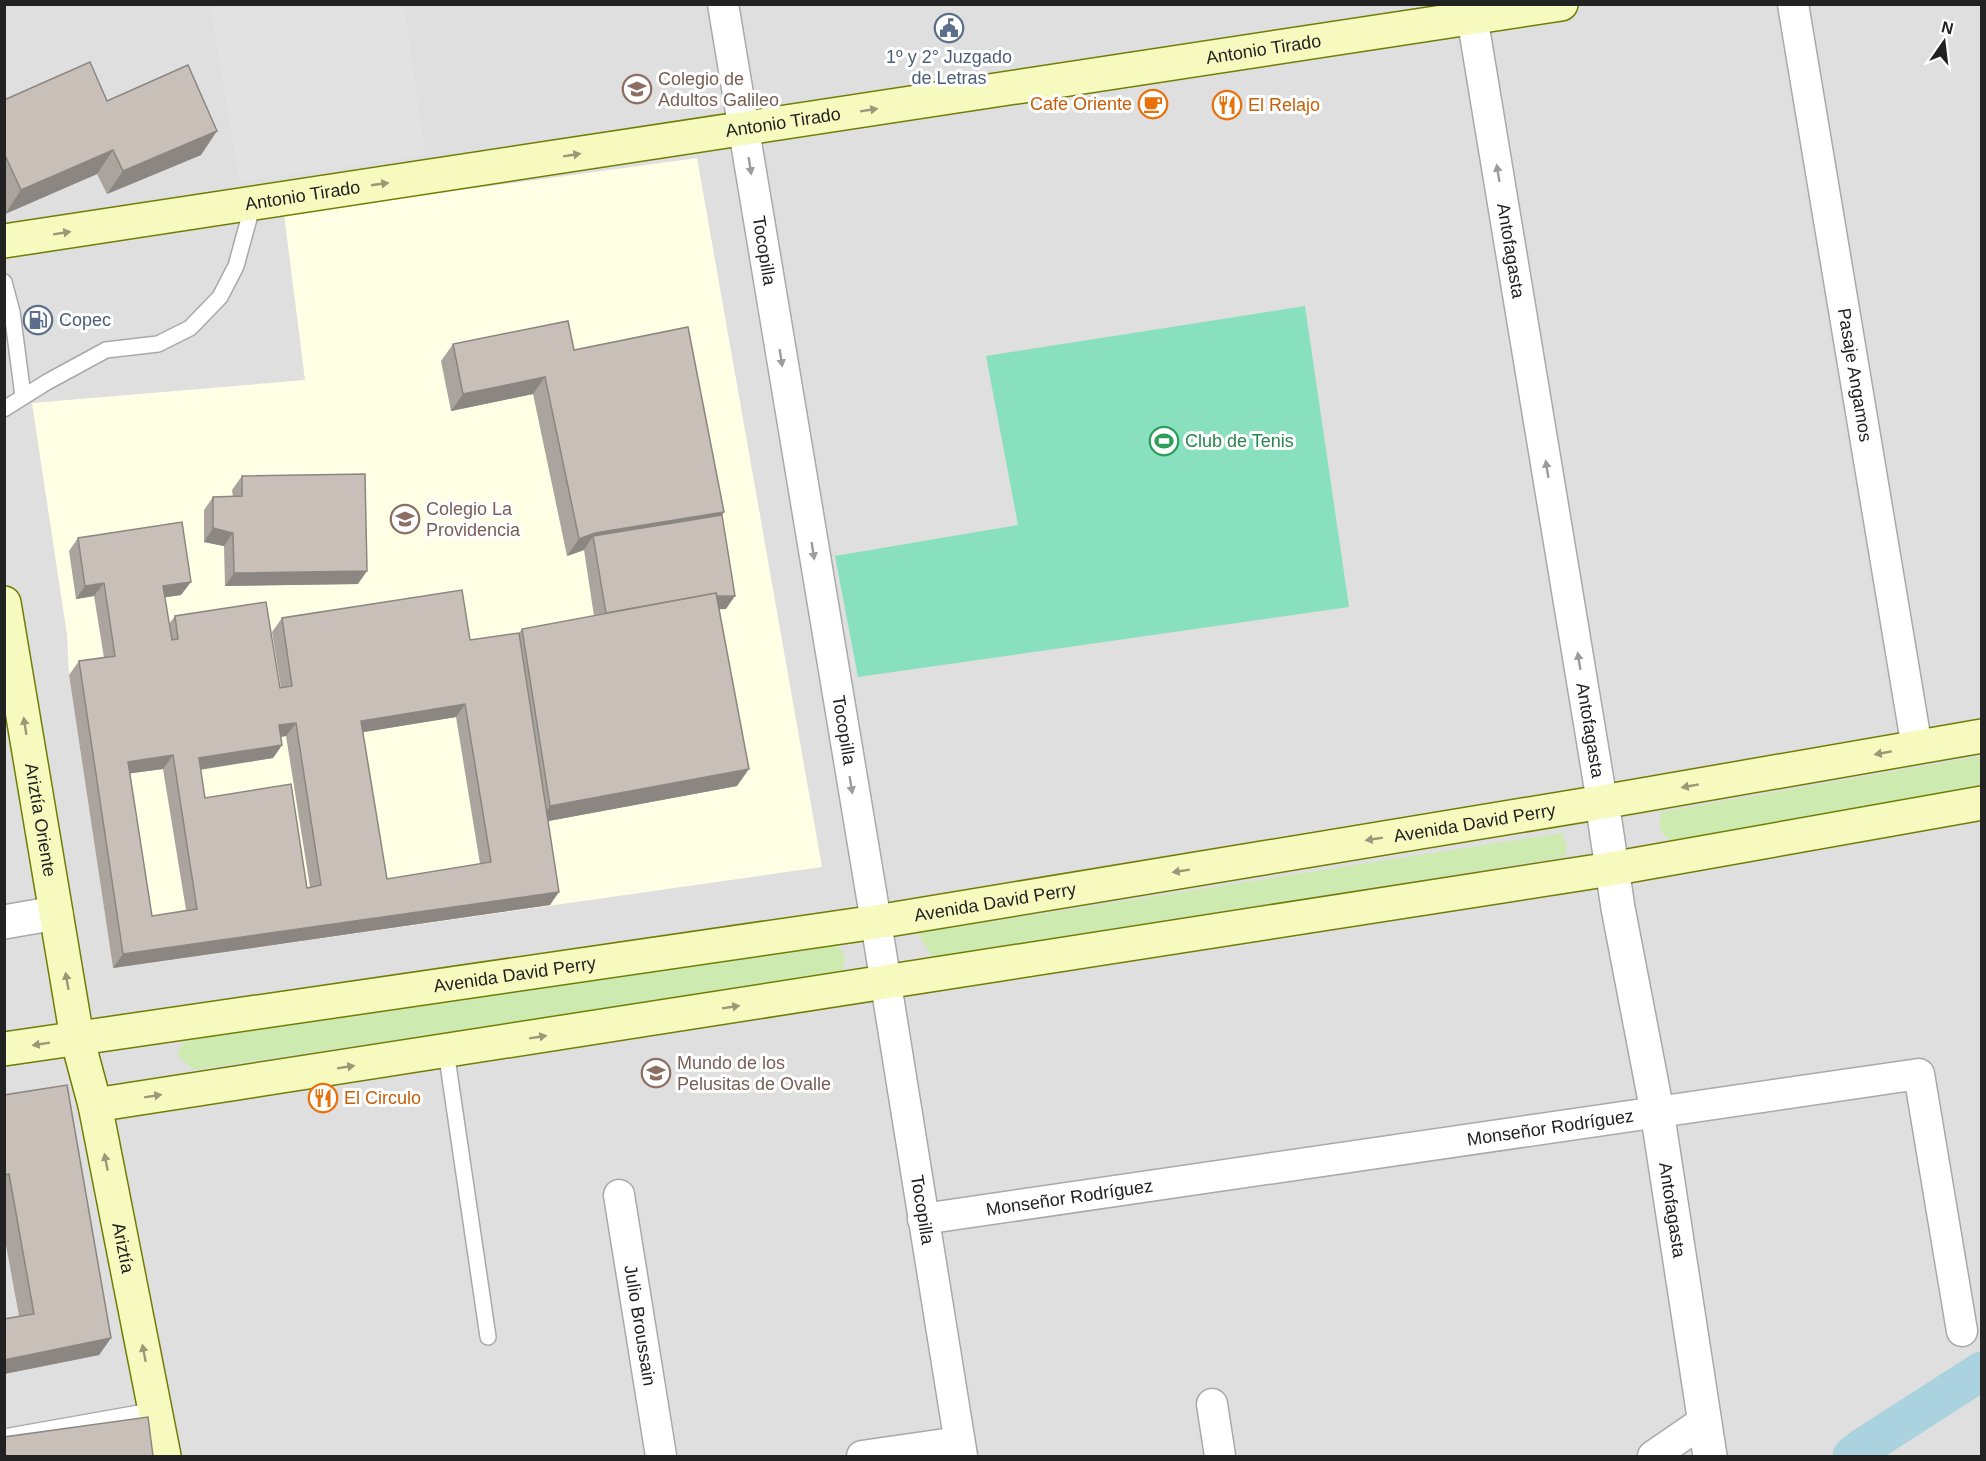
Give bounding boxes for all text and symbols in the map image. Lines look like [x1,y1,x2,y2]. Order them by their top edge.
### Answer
public building icon: 1º y 2° Juzgado de Letras [933,12,965,44]
north arrow [1914,12,1974,72]
text: N [1940,18,1955,38]
street label: Antonio Tirado [1205,31,1322,68]
place label: 1º y 2° Juzgado de Letras [886,47,1012,88]
place label: Colegio de Adultos Galileo [658,69,779,110]
school or university icon: Colegio de Adultos Galileo [621,73,653,105]
cafe icon: Cafe Oriente [1137,88,1169,120]
restaurant icon: El Relajo [1211,89,1243,121]
place label: Cafe Oriente [1030,94,1132,114]
place label: El Relajo [1248,95,1320,115]
street label: Antonio Tirado [724,104,842,141]
one-way arrow [860,106,879,115]
one-way arrow [563,151,582,160]
one-way arrow [745,156,754,175]
one-way arrow [1493,163,1502,182]
street label: Antonio Tirado [244,177,361,214]
one-way arrow [370,180,389,189]
street label: Antofagasta [1493,202,1529,301]
street label: Tocopilla [748,214,780,288]
one-way arrow [53,228,72,237]
fuel station icon: Copec [22,304,54,336]
street label: Pasaje Angamos [1834,307,1876,443]
place label: Copec [59,310,111,330]
one-way arrow [777,349,786,368]
sports icon: Club de Tenis [1148,425,1180,457]
place label: Club de Tenis [1185,431,1294,451]
one-way arrow [1542,459,1551,478]
place label: Colegio La Providencia [426,499,521,540]
school or university icon: Colegio La Providencia [389,503,421,535]
one-way arrow [809,541,818,560]
one-way arrow [1574,651,1583,670]
street label: Antofagasta [1572,681,1608,780]
street label: Tocopilla [828,694,860,767]
one-way arrow [20,716,29,735]
one-way arrow [1873,749,1892,758]
street label: Ariztía Oriente [21,762,60,878]
one-way arrow [847,775,856,794]
one-way arrow [1681,782,1700,791]
street label: Avenida David Perry [1392,800,1557,846]
one-way arrow [1364,835,1383,844]
one-way arrow [1172,867,1191,876]
street label: Avenida David Perry [913,879,1078,926]
street label: Avenida David Perry [432,953,597,996]
one-way arrow [63,971,72,990]
one-way arrow [722,1002,741,1011]
one-way arrow [529,1032,548,1041]
one-way arrow [31,1039,50,1048]
place label: Mundo de los Pelusitas de Ovalle [677,1053,831,1094]
school or university icon: Mundo de los Pelusitas de Ovalle [640,1057,672,1089]
one-way arrow [336,1062,355,1071]
restaurant icon: El Circulo [307,1082,339,1114]
place label: El Circulo [344,1088,421,1108]
one-way arrow [143,1092,162,1101]
street label: Monseñor Rodríguez [1466,1106,1635,1150]
one-way arrow [101,1152,110,1171]
street label: Antofagasta [1655,1161,1690,1260]
street label: Tocopilla [907,1173,938,1247]
street label: Monseñor Rodríguez [985,1176,1154,1220]
street label: Ariztía [108,1221,138,1276]
street label: Julio Broussain [620,1263,660,1387]
one-way arrow [139,1343,148,1362]

